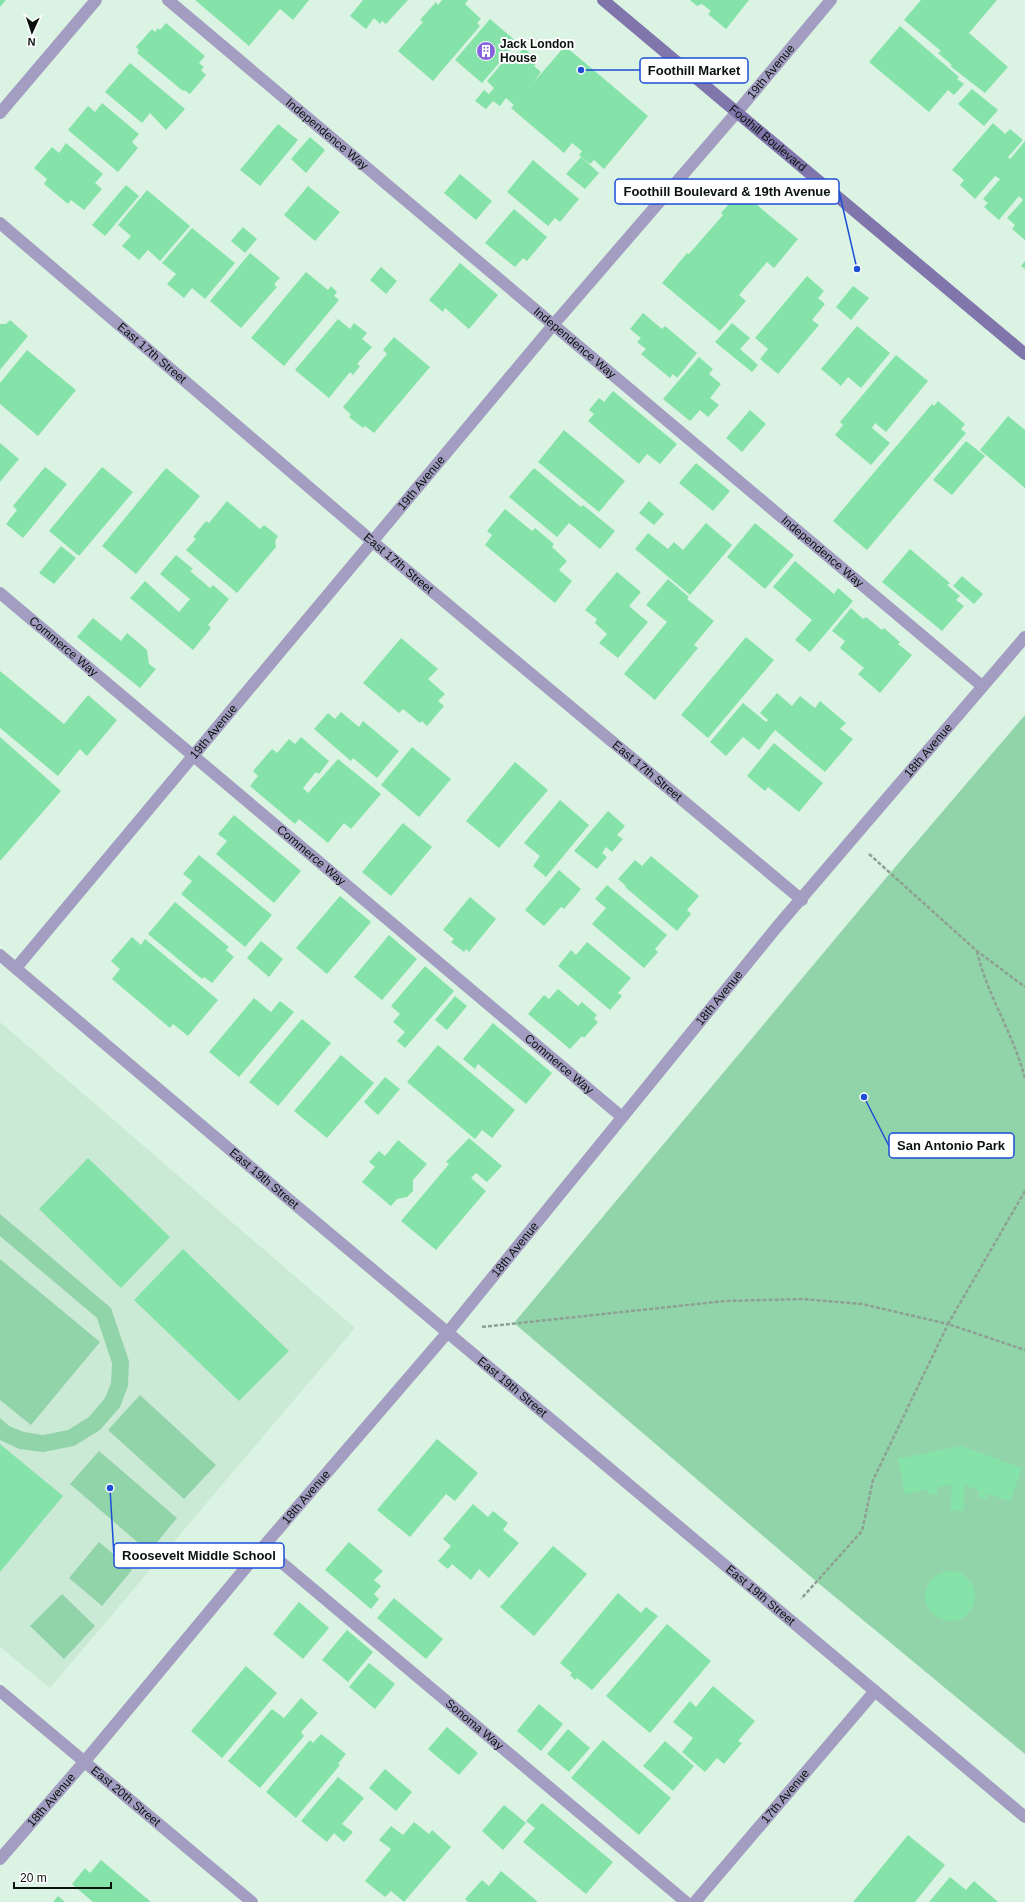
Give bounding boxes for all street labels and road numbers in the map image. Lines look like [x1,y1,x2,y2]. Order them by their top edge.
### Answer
street label: 19th Avenue [744,41,798,102]
street label: Independence Way [283,95,371,173]
street label: Foothill Boulevard [726,102,809,174]
street label: Independence Way [531,304,619,381]
street label: East 17th Street [115,320,190,387]
street label: 19th Avenue [394,453,448,513]
street label: Independence Way [779,513,867,590]
street label: East 17th Street [361,530,437,597]
street label: Commerce Way [26,614,101,679]
street label: 19th Avenue [187,701,240,762]
street label: 18th Avenue [901,720,955,780]
street label: East 17th Street [610,738,685,804]
street label: Commerce Way [274,822,349,888]
street label: 18th Avenue [693,967,746,1028]
street label: Commerce Way [522,1031,596,1097]
street label: East 19th Street [227,1145,302,1212]
street label: 18th Avenue [489,1219,542,1280]
street label: East 19th Street [475,1354,550,1420]
street label: 18th Avenue [279,1467,333,1527]
street label: East 19th Street [723,1562,799,1629]
street label: Sonoma Way [442,1696,506,1753]
street label: East 20th Street [88,1763,164,1830]
street label: 17th Avenue [758,1766,812,1826]
street label: 18th Avenue [24,1770,78,1830]

